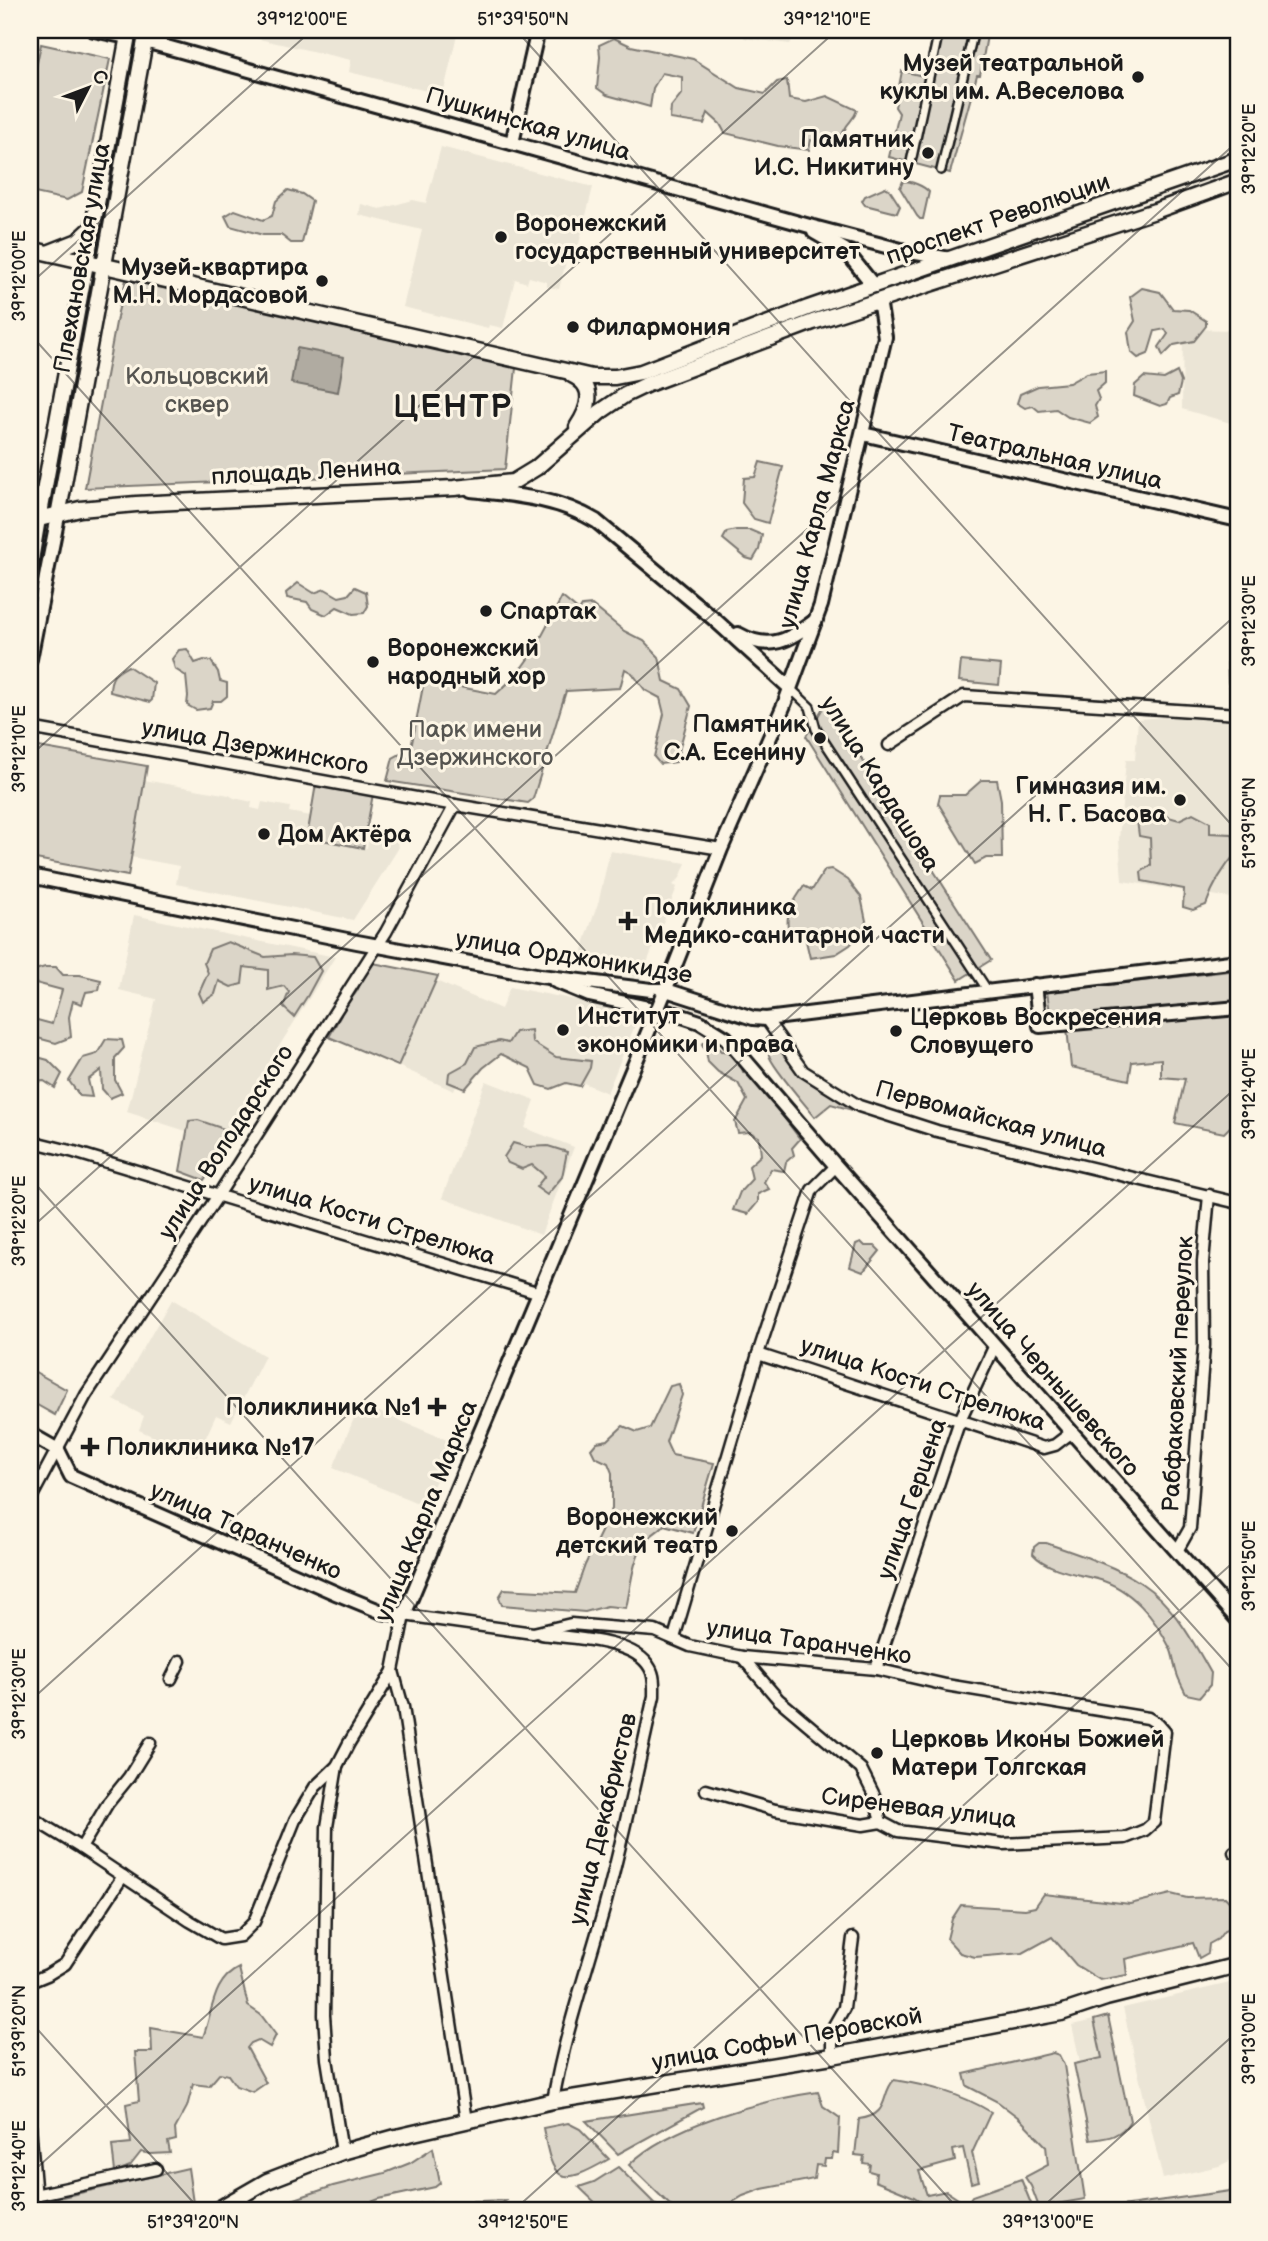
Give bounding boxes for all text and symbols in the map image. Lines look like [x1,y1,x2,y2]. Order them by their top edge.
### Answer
text: 39°12'00"E [256,9,348,30]
text: 51°39'50"N [477,9,569,30]
text: 39°12'10"E [783,9,871,30]
place label: Музей театральной куклы им. А.Веселова [879,49,1125,106]
north arrow [52,52,122,122]
text: С [87,65,112,90]
marker: Музей театральной куклы им. А.Веселова [1130,69,1146,85]
street label: Пушкинская улица [422,81,634,167]
text: 39°12'20"E [1239,103,1260,195]
place label: Памятник И.С. Никитину [754,125,915,182]
street label: Плехановская улица [47,141,117,375]
marker: Памятник И.С. Никитину [920,145,936,161]
street label: проспект Революции [882,167,1114,271]
place label: Воронежский государственный университет [515,209,861,266]
marker: Воронежский государственный университет [493,229,509,245]
text: 39°12'00"E [9,230,30,322]
place label: Музей-квартира М.Н. Мордасовой [112,253,309,310]
marker: Музей-квартира М.Н. Мордасовой [314,273,330,289]
place label: Филармония [587,313,731,342]
marker: Филармония [565,319,581,335]
park label: Кольцовский сквер [125,362,269,419]
district label: ЦЕНТР [393,388,513,427]
street label: улица Карла Маркса [772,396,862,632]
street label: Театральная улица [945,418,1165,496]
street label: площадь Ленина [210,453,402,491]
text: 39°12'30"E [1239,575,1260,667]
place label: Спартак [500,597,598,626]
marker: Спартак [478,603,494,619]
place label: Воронежский народный хор [387,634,546,691]
marker: Воронежский народный хор [365,654,381,670]
street label: улица Кардашова [814,691,946,877]
text: 39°12'10"E [9,705,30,793]
place label: Памятник С.А. Есенину [663,710,807,767]
street label: улица Дзержинского [139,713,371,781]
park label: Парк имени Дзержинского [397,715,553,772]
marker: Памятник С.А. Есенину [812,730,828,746]
place label: Гимназия им. Н. Г. Басова [1015,772,1167,829]
text: 51°39'50"N [1239,777,1260,869]
marker: Гимназия им. Н. Г. Басова [1172,792,1188,808]
place label: Дом Актёра [278,820,412,849]
marker: Дом Актёра [256,826,272,842]
place label: Поликлиника Медико-санитарной части [644,893,945,950]
marker: Поликлиника Медико-санитарной части [618,911,638,931]
street label: улица Орджоникидзе [454,924,694,990]
place label: Институт экономики и права [577,1002,795,1059]
place label: Церковь Воскресения Словущего [910,1003,1162,1060]
marker: Институт экономики и права [555,1022,571,1038]
marker: Церковь Воскресения Словущего [888,1023,904,1039]
street label: улица Володарского [152,1039,300,1245]
text: 39°12'40"E [1239,1048,1260,1140]
street label: Первомайская улица [872,1074,1110,1164]
street label: улица Кости Стрелюка [245,1169,499,1271]
text: 39°12'20"E [9,1175,30,1267]
street label: Рабфаковский переулок [1156,1235,1200,1513]
street label: улица Чернышевского [960,1276,1146,1482]
street label: улица Кости Стрелюка [797,1331,1049,1437]
place label: Поликлиника №1 [226,1393,421,1422]
street label: улица Карла Маркса [368,1396,484,1626]
marker: Поликлиника №1 [427,1397,447,1417]
street label: улица Герцена [871,1415,953,1583]
place label: Поликлиника №17 [106,1433,315,1462]
marker: Поликлиника №17 [80,1437,100,1457]
street label: улица Таранченко [146,1476,346,1586]
place label: Воронежский детский театр [555,1503,718,1560]
text: 39°12'50"E [1239,1520,1260,1611]
marker: Воронежский детский театр [724,1523,740,1539]
street label: улица Таранченко [705,1613,913,1671]
text: 39°12'30"E [9,1648,30,1740]
street label: улица Декабристов [563,1710,643,1928]
place label: Церковь Иконы Божией Матери Толгская [891,1725,1164,1782]
marker: Церковь Иконы Божией Матери Толгская [869,1745,885,1761]
street label: Сиреневая улица [820,1782,1018,1834]
text: 51°39'20"N [9,1985,30,2077]
text: 39°13'00"E [1239,1993,1260,2085]
street label: улица Софьи Перовской [650,2001,924,2077]
text: 39°12'40"E [9,2120,30,2212]
text: 51°39'20"N [147,2212,239,2233]
text: 39°12'50"E [478,2212,569,2233]
text: 39°13'00"E [1002,2212,1094,2233]

